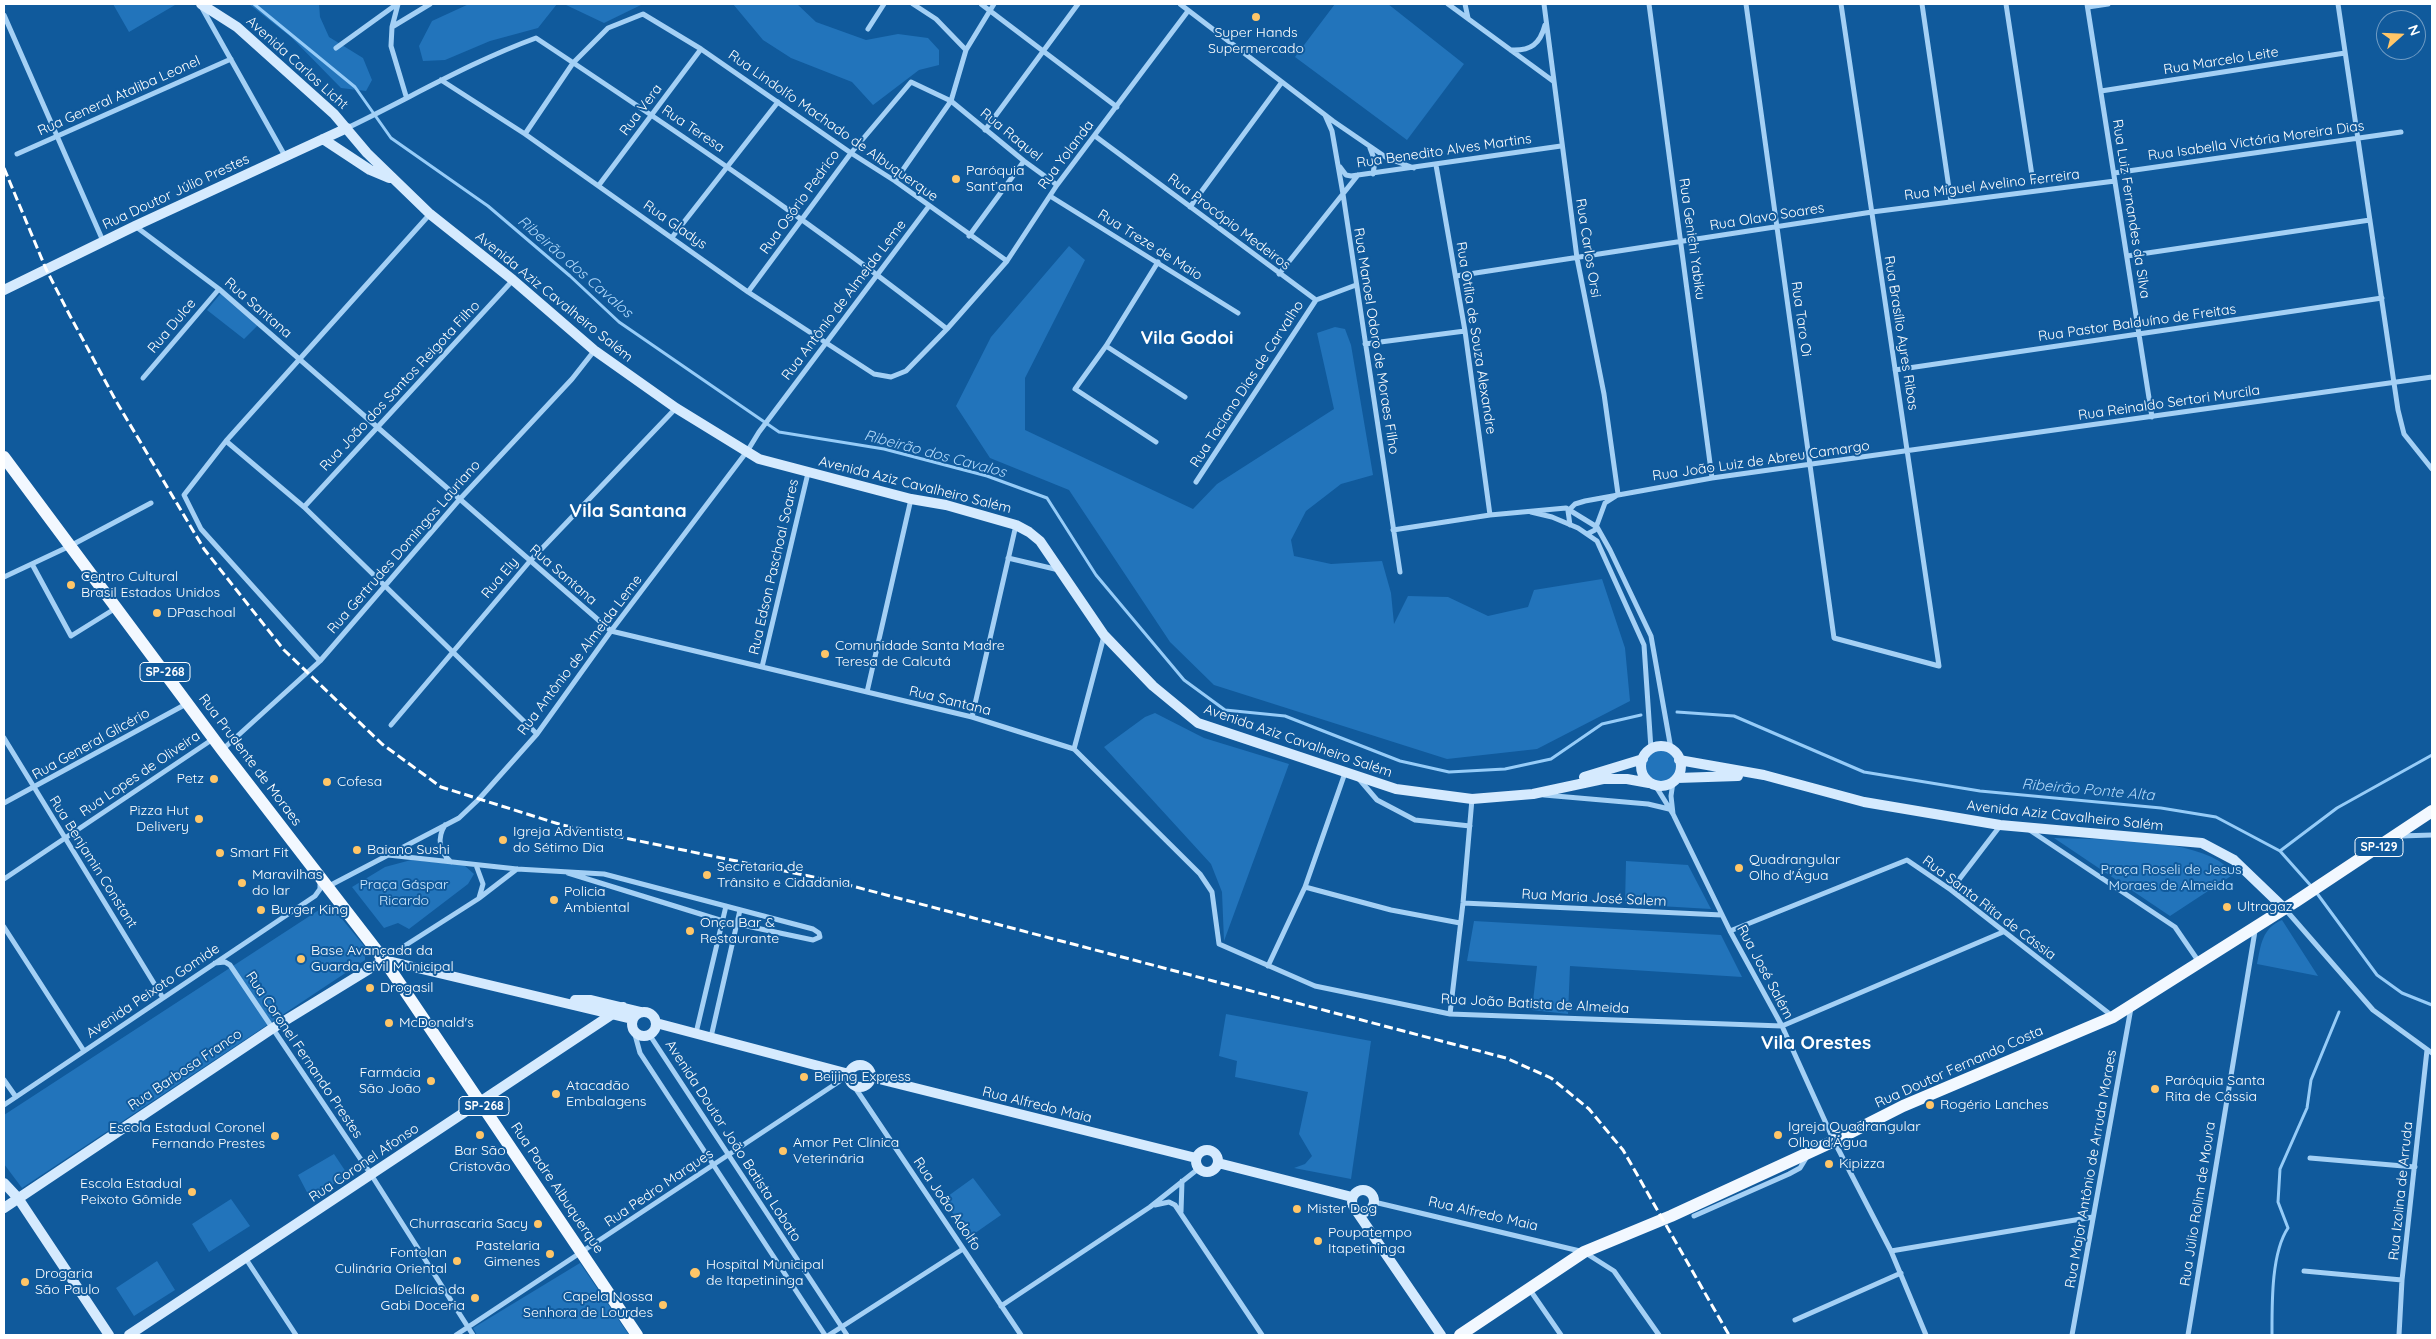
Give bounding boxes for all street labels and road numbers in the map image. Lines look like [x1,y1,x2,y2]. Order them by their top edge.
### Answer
street label: Avenida Carlos Licht [243,13,351,113]
street label: Rua Marcelo Leite [2162,44,2280,78]
street label: Rua Lindolfo Machado de Albuquerque [725,47,941,205]
street label: Rua General Ataliba Leonel [35,53,203,139]
street label: Rua Vera [616,81,666,139]
street label: Rua Teresa [658,102,728,156]
street label: Rua Raquel [977,105,1045,165]
street label: Rua Yolanda [1035,117,1097,193]
street label: Rua Isabella Victória Moreira Dias [2147,117,2365,165]
street label: Rua Luiz Fernandes da Silva [2109,118,2153,300]
street label: Rua Benedito Alves Martins [1356,130,1532,172]
street label: Rua Osório Pedrico [757,147,843,257]
street label: Rua Doutor Júlio Prestes [100,151,252,233]
street label: Rua Miguel Avelino Ferreira [1903,166,2081,204]
street label: Rua Procópio Medeiros [1164,170,1294,274]
street label: Rua Genichi Yabiku [1675,177,1709,301]
street label: Rua Gladys [640,197,710,253]
street label: Rua Carlos Orsi [1572,197,1604,299]
street label: Rua Olavo Soares [1709,200,1825,234]
street label: Rua Treze de Maio [1095,206,1205,284]
street label: Rua Antônio de Almeida Leme [778,217,910,383]
street label: Rua Manoel Odoro de Moraes Filho [1350,227,1402,455]
street label: Avenida Aziz Cavalheiro Salém [472,228,636,366]
street label: Rua Otília de Souza Alexandre [1452,240,1500,436]
street label: Rua Brasílio Ayres Ribas [1880,254,1922,412]
street label: Rua Santana [221,274,295,342]
street label: Rua Taro Oi [1787,280,1815,358]
street label: Rua Dulce [144,295,200,357]
street label: Rua João dos Santos Reigota Filho [317,297,483,475]
street label: Rua Taciano Dias de Carvalho [1187,297,1307,471]
street label: Rua Pastor Balduíno de Freitas [2037,301,2237,345]
street label: Rua Reinaldo Sertori Murcila [2077,382,2261,424]
street label: Rua João Luiz de Abreu Camargo [1651,437,1871,485]
street label: Avenida Aziz Cavalheiro Salém [817,453,1013,517]
street label: Rua Gertrudes Domingos Lauriano [324,457,484,637]
street label: Rua Edson Paschoal Soares [746,478,802,656]
street label: Rua Santana [526,541,600,609]
street label: Rua Ely [478,554,522,602]
street label: Rua Antônio de Almeida Leme [514,572,646,738]
road number: SP-268 [140,662,190,682]
street label: Rua Santana [907,683,993,719]
street label: Rua Prudente de Moraes [195,691,305,829]
street label: Avenida Aziz Cavalheiro Salém [1202,701,1394,781]
street label: Rua General Glicério [29,705,153,783]
street label: Rua Lopes de Oliveira [77,728,203,820]
street label: Rua Benjamin Constant [45,793,141,931]
street label: Avenida Aziz Cavalheiro Salém [1966,797,2164,835]
road number: SP-129 [2355,838,2403,856]
street label: Rua Santa Rita de Cássia [1919,852,2059,964]
street label: Rua Maria José Salem [1521,886,1667,910]
street label: Rua José Salém [1733,922,1797,1022]
street label: Avenida Peixoto Gomide [83,940,223,1042]
street label: Rua Coronel Fernando Prestes [242,969,366,1141]
street label: Rua João Batista de Almeida [1440,991,1630,1017]
street label: Rua Doutor Fernando Costa [1872,1022,2046,1112]
street label: Rua Barbosa Franco [125,1026,245,1114]
street label: Avenida Doutor João Batista Lobato [661,1037,805,1245]
street label: Rua Major Antônio de Arruda Moraes [2062,1048,2120,1290]
street label: Rua Alfredo Maia [981,1083,1093,1127]
road number: SP-268 [459,1096,509,1116]
street label: Rua Padre Albuquerque [507,1119,607,1257]
street label: Rua Coronel Afonso [306,1120,422,1206]
street label: Rua Júlio Rolim de Moura [2177,1120,2219,1288]
street label: Rua Izolina de Arruda [2385,1121,2417,1261]
street label: Rua Pedro Marques [601,1145,717,1231]
street label: Rua João Adolfo [910,1154,984,1254]
street label: Rua Alfredo Maia [1426,1193,1540,1235]

